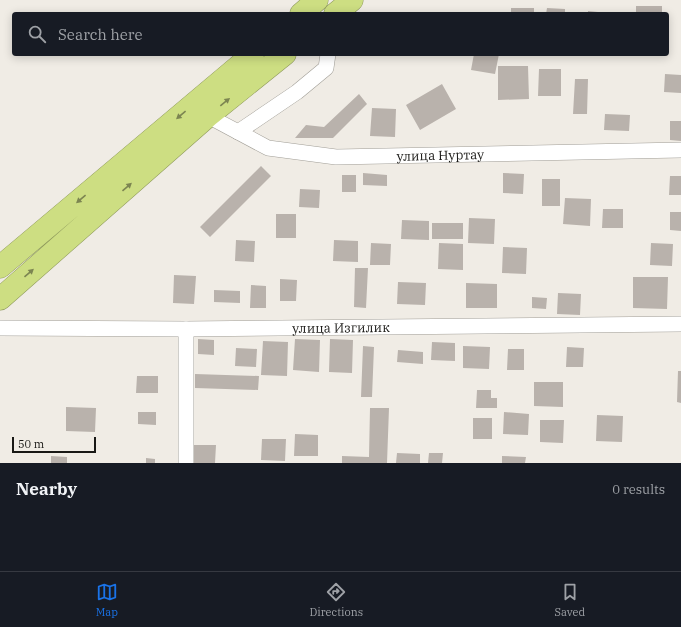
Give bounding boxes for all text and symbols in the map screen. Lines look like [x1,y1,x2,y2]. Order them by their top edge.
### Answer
search box [12,12,669,56]
icon: search [26,23,48,45]
text: Search here [58,25,143,44]
one-way arrow [220,98,231,107]
one-way arrow [175,111,186,120]
street label: улица Нуртау [396,146,484,165]
one-way arrow [122,183,132,192]
one-way arrow [76,194,86,203]
one-way arrow [24,268,35,277]
street label: улица Изгилик [292,319,390,337]
scale bar [12,435,96,454]
text: 50 m [18,437,44,451]
text: Nearby [16,478,77,500]
text: 0 results [612,481,665,498]
tab: Map [96,581,118,619]
tab: Directions [309,581,363,619]
tab: Saved [554,581,585,619]

